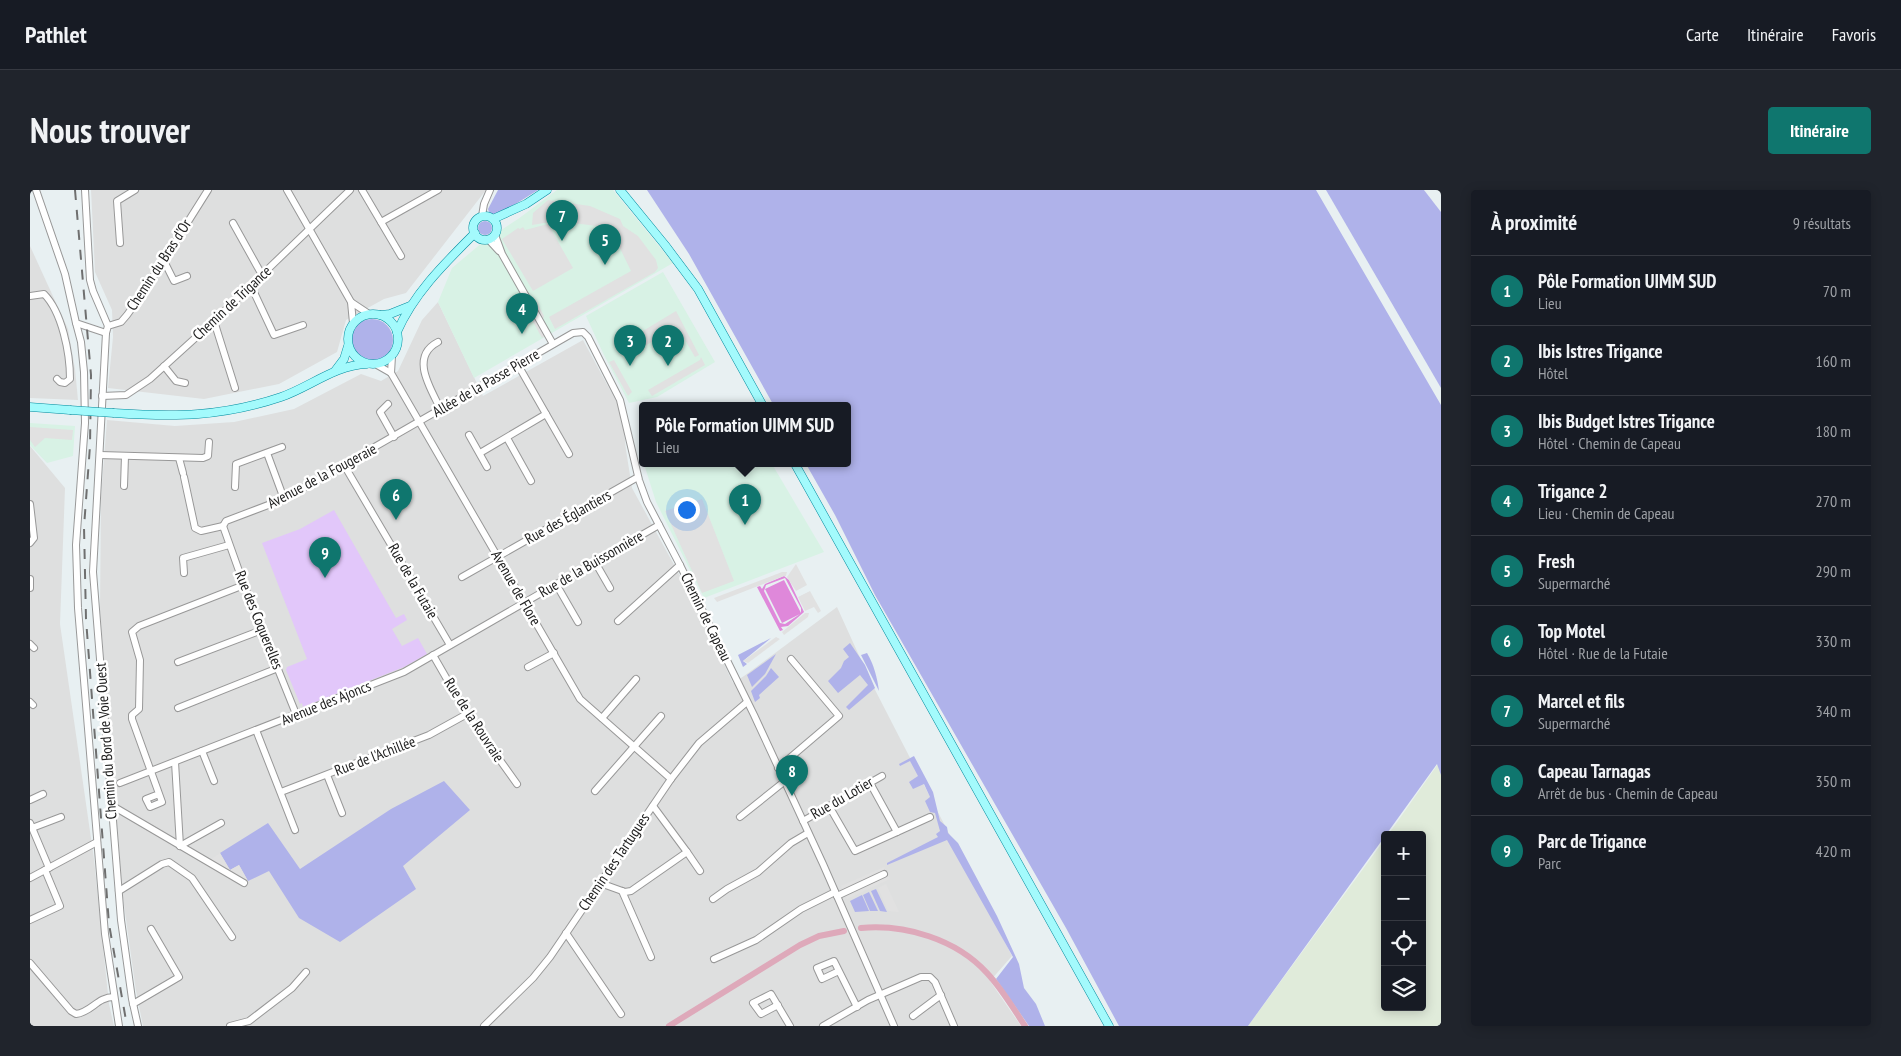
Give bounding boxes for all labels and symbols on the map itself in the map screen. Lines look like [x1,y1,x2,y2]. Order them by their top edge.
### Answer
pin: 7 [546,200,578,241]
street label: Chemin du Bras d'Or [122,215,196,314]
pin: 5 [589,224,621,265]
street label: Chemin de Trigance [188,261,275,344]
pin: 4 [506,293,538,334]
pin: 3 [614,325,646,366]
pin: 2 [652,325,684,366]
street label: Allée de la Passe Pierre [429,344,543,421]
street label: Avenue de la Fougeraie [264,439,380,512]
pin: 6 [380,479,412,520]
pin: 1 [729,484,761,525]
street label: Rue des Églantiers [521,485,614,548]
your location [674,497,700,523]
street label: Rue de la Buissonnière [535,526,647,601]
pin: 9 [309,537,341,578]
street label: Rue de la Futaie [384,540,443,622]
street label: Avenue de Flore [487,547,546,629]
street label: Rue des Coquerelles [231,568,288,672]
street label: Chemin de Capeau [677,569,736,664]
street label: Chemin du Bord de Voie Ouest [91,662,120,820]
street label: Rue de la Rouvraie [440,674,509,765]
street label: Avenue des Ajoncs [278,676,374,729]
street label: Rue de l'Achillée [332,731,418,780]
pin: 8 [776,755,808,796]
street label: Rue du Lotier [807,772,877,823]
street label: Chemin des Tartugues [574,809,653,914]

